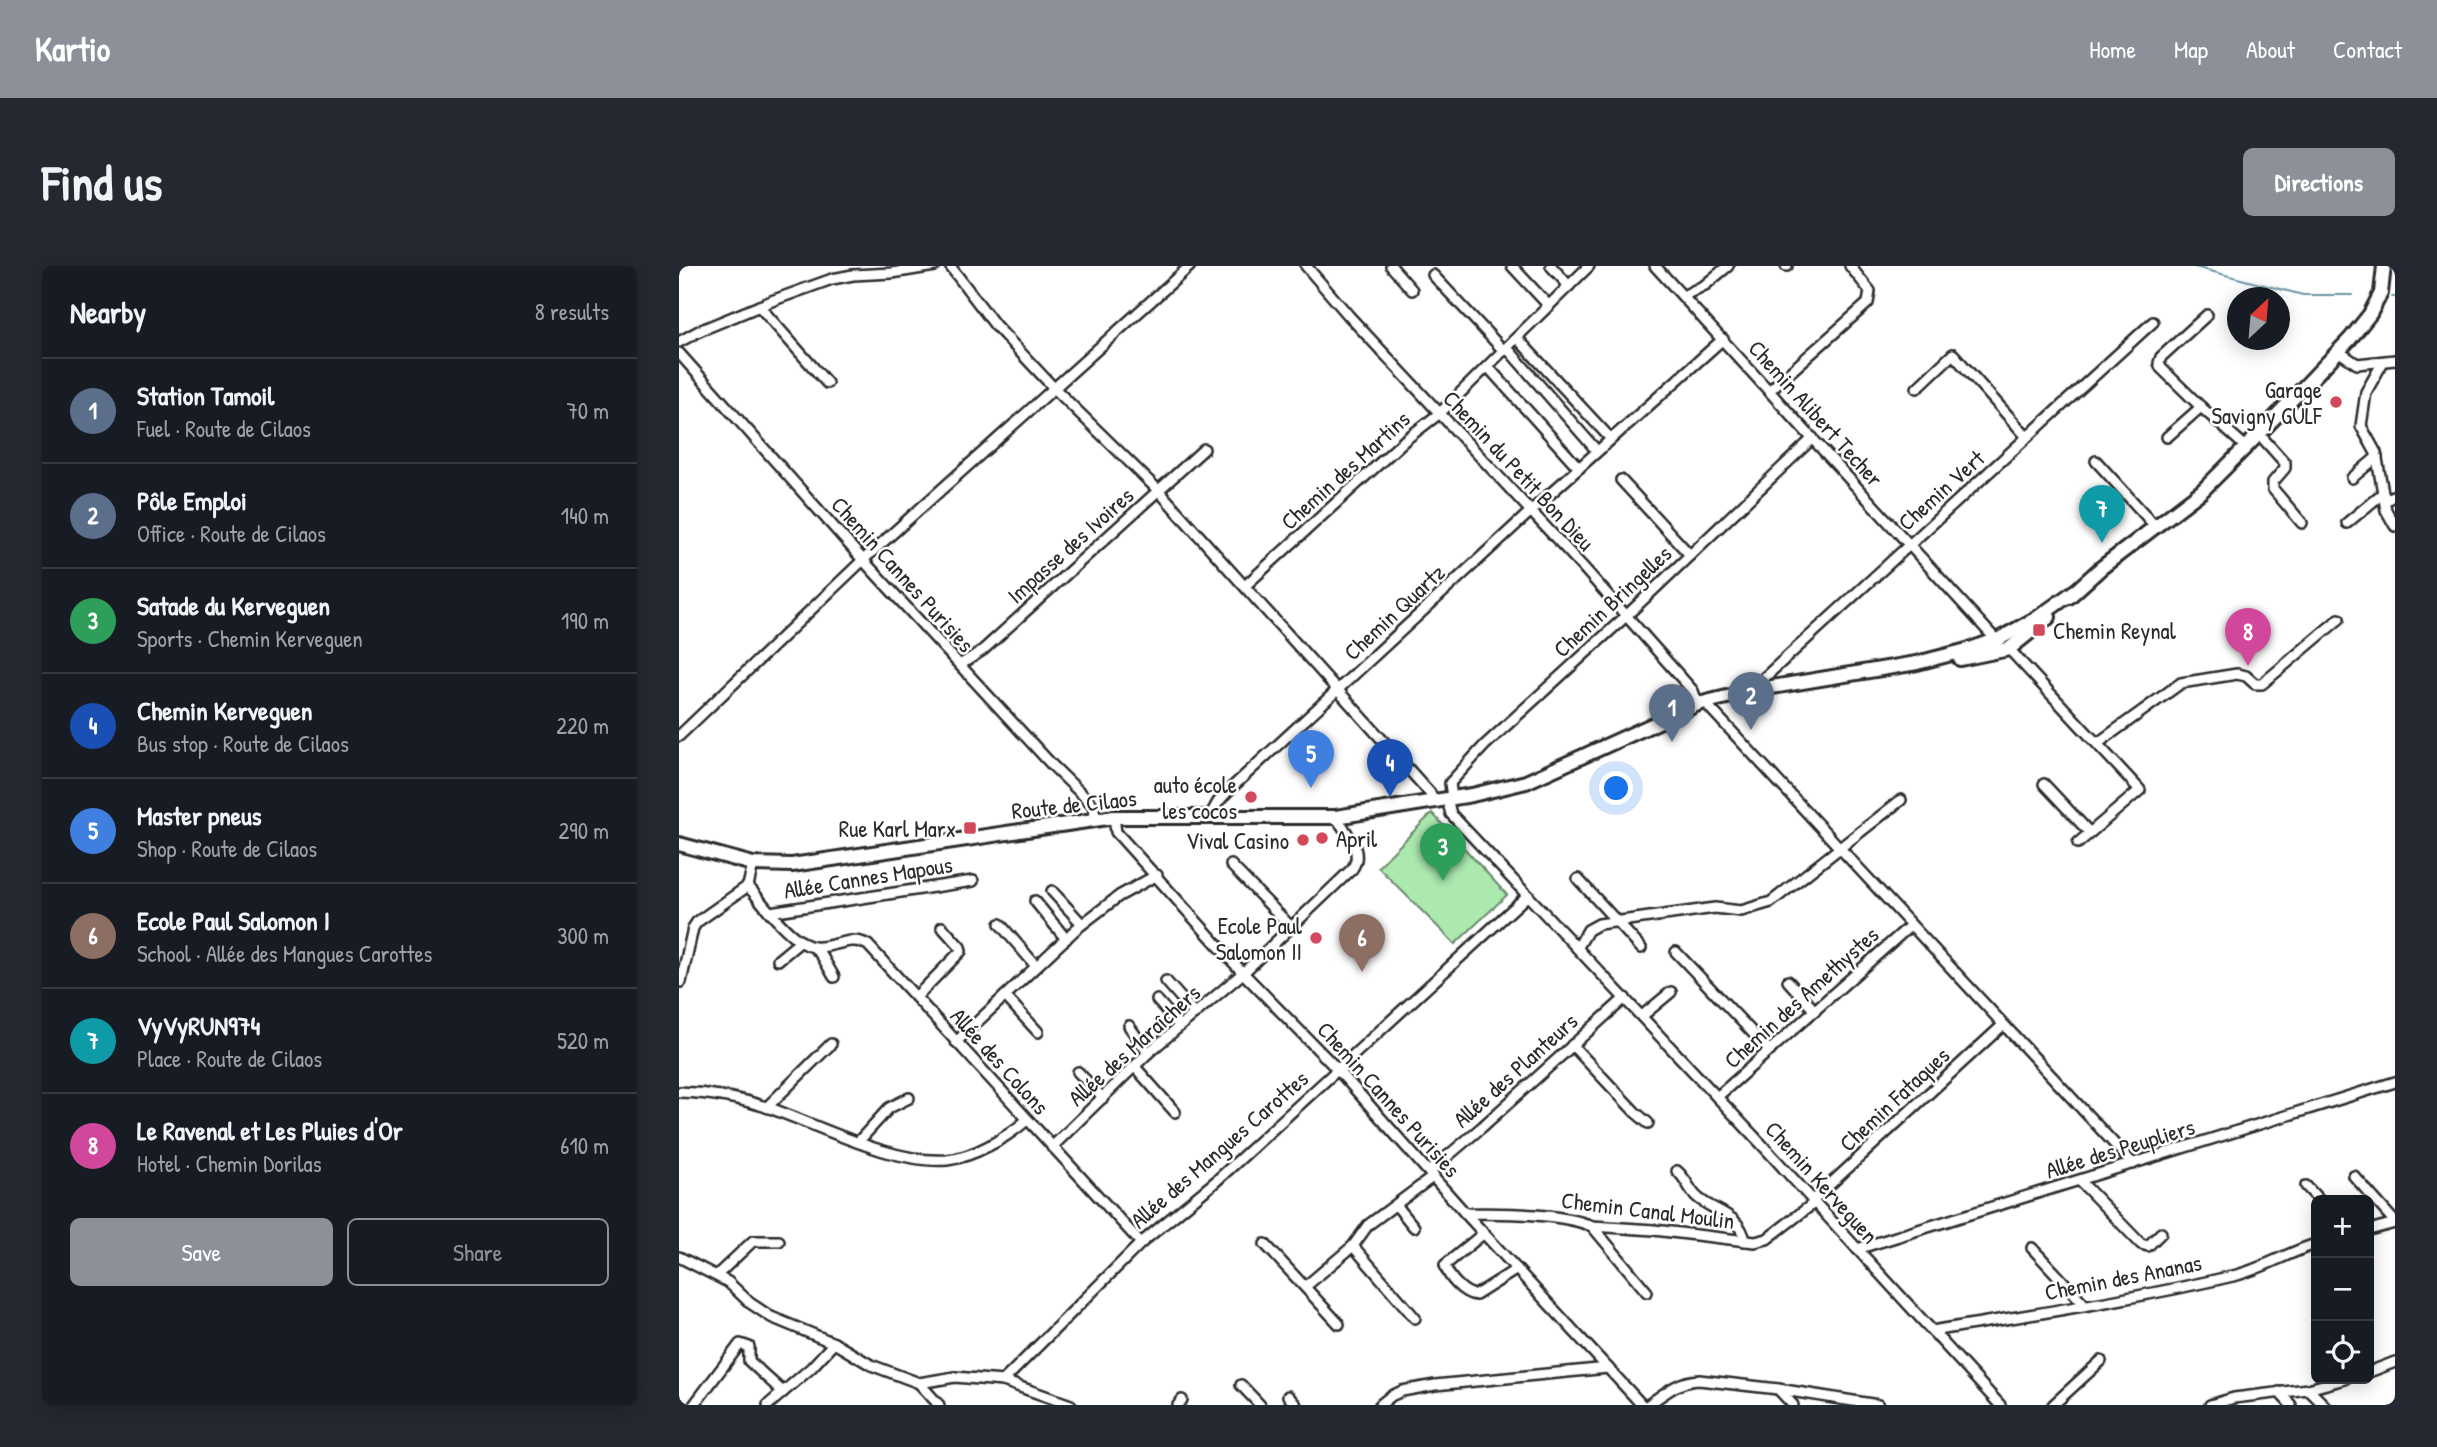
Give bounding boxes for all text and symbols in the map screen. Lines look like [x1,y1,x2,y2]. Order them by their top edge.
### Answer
text: Kartio [35,27,110,71]
text: Home [2089,33,2136,65]
text: Map [2174,33,2208,65]
text: About [2246,33,2295,65]
text: Contact [2333,33,2402,65]
button: Directions [2243,148,2395,216]
text: Find us [42,149,162,215]
north arrow [2227,287,2290,350]
text: Nearby [70,292,146,332]
text: 8 results [535,296,609,327]
street label: Chemin Alibert Techer [1742,333,1890,493]
place label: Garage Savigny GULF [2212,374,2323,431]
text: Station Tamoil [137,378,274,413]
street label: Chemin du Petit Bon Dieu [1436,383,1602,557]
marker: Garage Savigny GULF [2328,394,2344,410]
text: 1 [89,395,97,426]
text: 70 m [566,395,609,426]
street label: Chemin des Martins [1274,404,1416,536]
text: Fuel · Route de Cilaos [137,413,311,444]
street label: Chemin Vert [1891,442,1992,537]
street label: Impasse des Ivoires [1000,480,1140,610]
text: Pôle Emploi [137,483,247,518]
pin: 7 [2079,485,2125,543]
street label: Chemin Cannes Purisies [825,489,981,659]
text: 2 [88,500,98,531]
text: 140 m [561,500,609,531]
text: Office · Route de Cilaos [137,518,326,549]
street label: Chemin Bringelles [1546,538,1678,664]
street label: Chemin Quartz [1337,557,1451,667]
text: Satade du Kerveguen [137,588,330,623]
text: 3 [88,605,98,636]
text: 190 m [561,605,609,636]
pin: 8 [2225,608,2271,666]
place label: Chemin Reynal [2053,615,2177,646]
marker: Chemin Reynal [2031,622,2047,638]
text: Sports · Chemin Kerveguen [137,623,363,654]
pin: 2 [1728,672,1774,730]
pin: 1 [1649,684,1695,742]
text: Chemin Kerveguen [137,693,313,728]
text: 4 [89,710,97,741]
text: 220 m [556,710,609,741]
text: Bus stop · Route de Cilaos [137,728,349,759]
pin: 5 [1288,730,1334,788]
pin: 4 [1367,739,1413,797]
place label: auto école les cocos [1154,769,1237,826]
your location [1599,771,1633,805]
street label: Route de Cilaos [1010,782,1138,826]
marker: auto école les cocos [1243,789,1259,805]
text: Master pneus [137,798,262,833]
place label: Rue Karl Marx [839,813,956,844]
text: 5 [88,815,98,846]
text: 290 m [559,815,609,846]
marker: Rue Karl Marx [962,820,978,836]
place label: April [1336,823,1378,854]
pin: 3 [1420,823,1466,881]
place label: Vival Casino [1186,825,1289,856]
marker: April [1314,830,1330,846]
marker: Vival Casino [1295,832,1311,848]
text: Shop · Route de Cilaos [137,833,317,864]
street label: Allée Cannes Mapous [781,848,955,906]
text: Ecole Paul Salomon I [137,903,330,938]
place label: Ecole Paul Salomon II [1216,910,1303,967]
pin: 6 [1339,914,1385,972]
street label: Chemin des Amethystes [1717,919,1885,1075]
text: 6 [88,920,98,951]
text: 300 m [557,920,609,951]
marker: Ecole Paul Salomon II [1308,930,1324,946]
text: School · Allée des Mangues Carottes [137,938,432,969]
street label: Allée des Maraîchers [1061,977,1207,1113]
street label: Allée des Colons [944,1001,1056,1121]
street label: Allée des Planteurs [1446,1006,1584,1134]
text: VyVyRUN974 [137,1008,260,1043]
street label: Chemin Cannes Purisies [1311,1014,1467,1184]
text: 7 [87,1025,99,1056]
text: 520 m [557,1025,609,1056]
street label: Chemin Fataques [1832,1040,1956,1158]
text: Place · Route de Cilaos [137,1043,322,1074]
street label: Allée des Mangues Carottes [1123,1063,1315,1235]
street label: Allée des Peupliers [2042,1111,2198,1185]
text: Le Ravenal et Les Pluies d'Or [137,1113,403,1148]
street label: Chemin Kerveguen [1759,1114,1885,1250]
text: 8 [88,1130,98,1161]
text: 610 m [560,1130,609,1161]
text: Hotel · Chemin Dorilas [137,1148,321,1179]
street label: Chemin Canal Moulin [1560,1184,1736,1236]
map controls [2311,1195,2374,1384]
button: + [2311,1195,2374,1258]
button: Save [70,1218,333,1286]
button: Share [347,1218,609,1286]
street label: Chemin des Ananas [2042,1247,2204,1307]
button: − [2311,1258,2374,1321]
button: locate [2311,1321,2374,1384]

